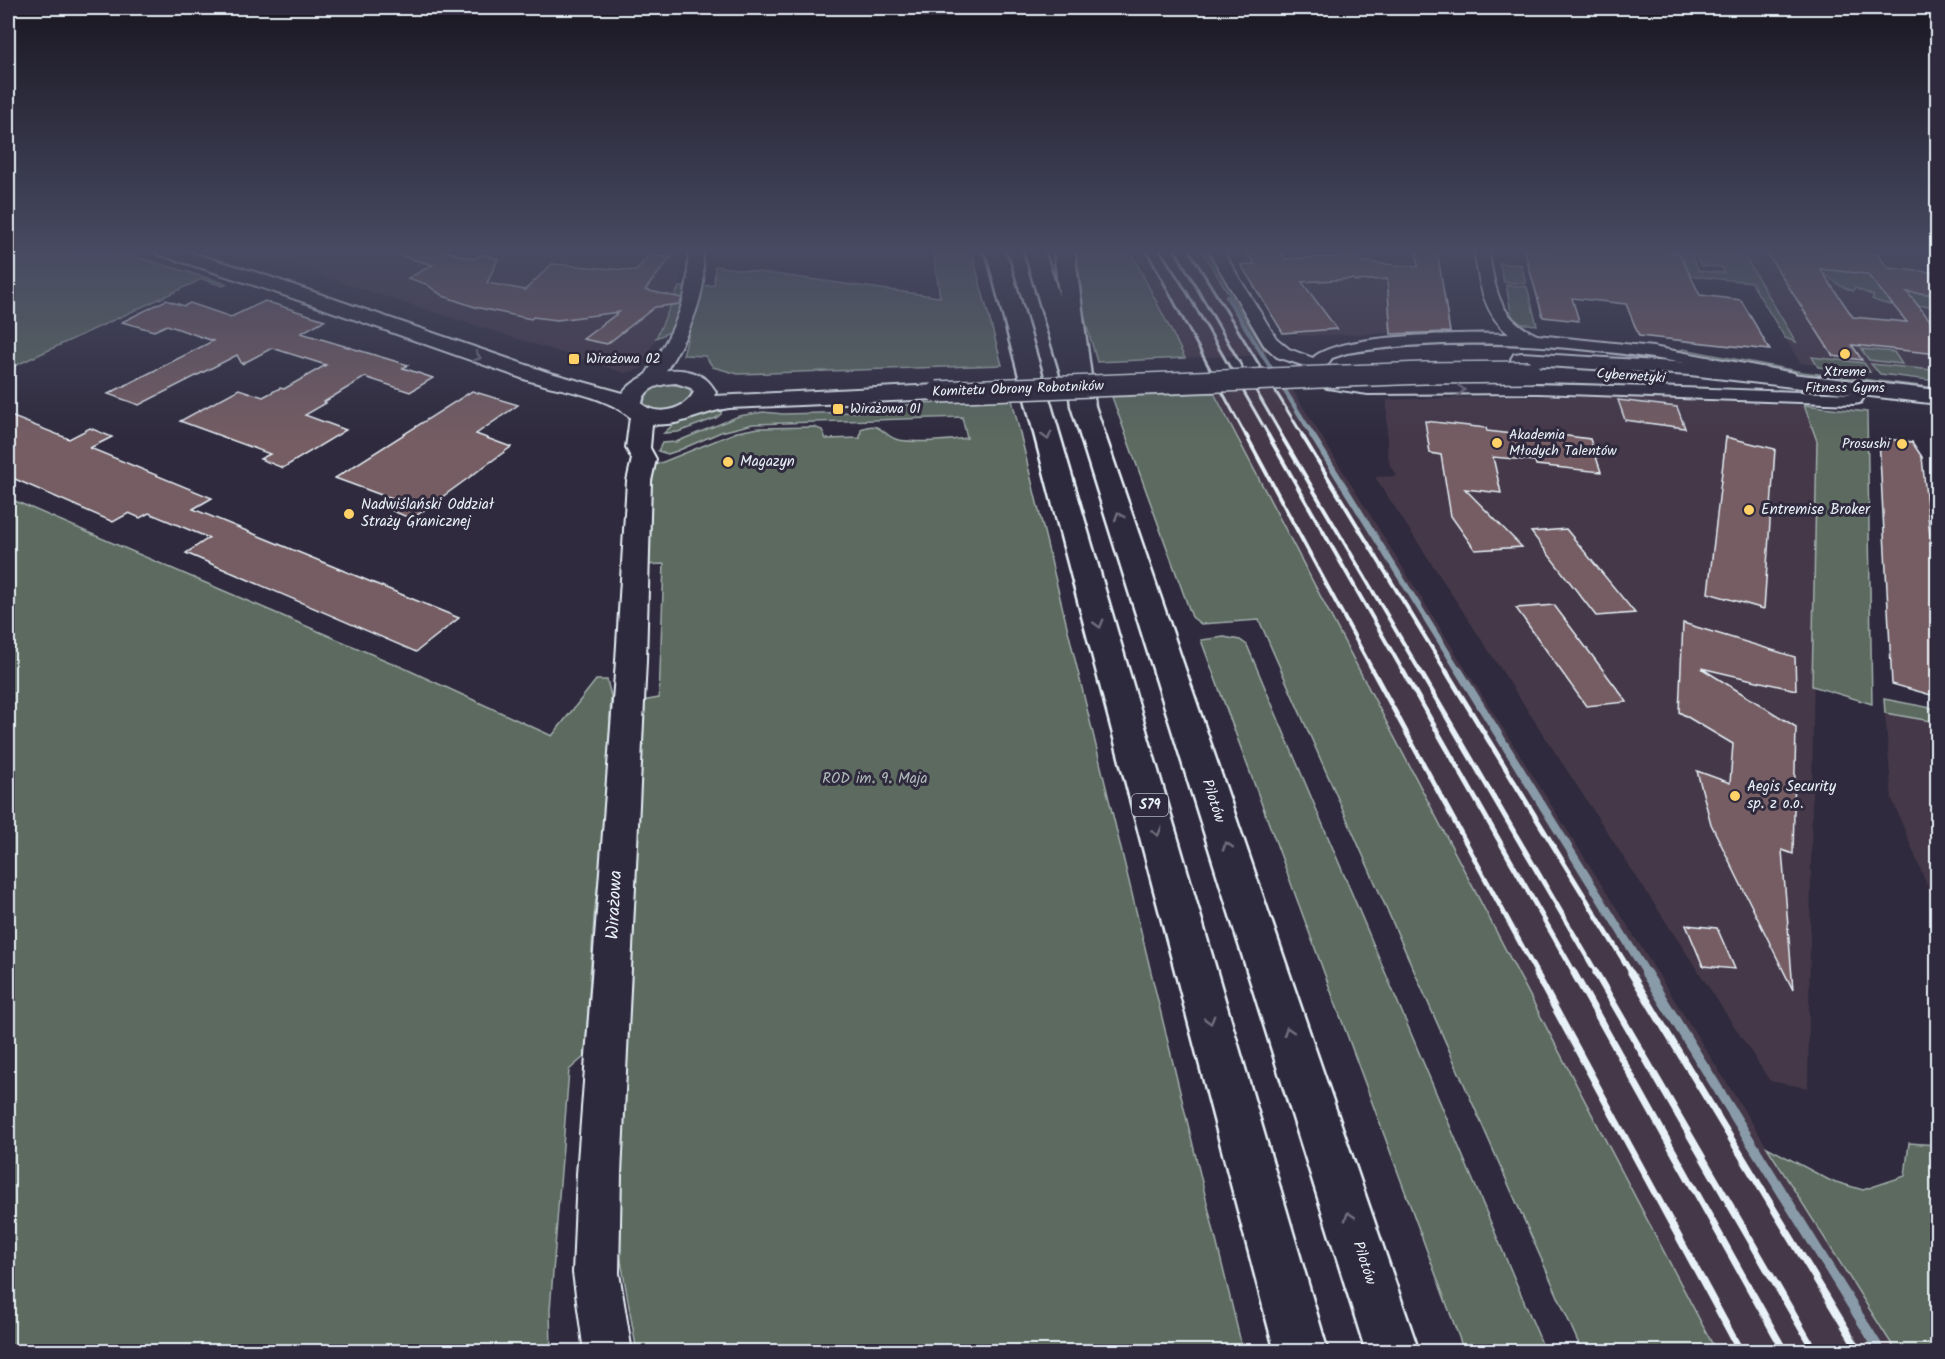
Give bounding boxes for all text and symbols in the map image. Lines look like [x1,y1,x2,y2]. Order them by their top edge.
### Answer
marker: Xtreme Fitness Gyms [1838,347,1852,361]
place label: Wirażowa 02 [586,348,661,370]
one-way arrow [471,349,482,362]
marker: Wirażowa 02 [567,352,581,366]
place label: Xtreme Fitness Gyms [1805,361,1885,399]
street label: Cybernetyki [1596,363,1667,389]
street label: Komitetu Obrony Robotników [932,375,1105,403]
one-way arrow [1456,383,1465,396]
place label: Wirażowa 01 [850,398,921,420]
marker: Wirażowa 01 [831,402,845,416]
place label: Akademia Młodych Talentów [1509,424,1617,462]
one-way arrow [1040,430,1052,441]
place label: Prosushi [1842,433,1891,455]
marker: Akademia Młodych Talentów [1490,436,1504,450]
marker: Prosushi [1895,437,1909,451]
place label: Magazyn [740,450,795,474]
marker: Magazyn [721,455,735,469]
place label: Nadwiślański Oddział Straży Granicznej [361,493,495,534]
place label: Entremise Broker [1761,498,1871,522]
marker: Entremise Broker [1742,503,1756,517]
marker: Nadwiślański Oddział Straży Granicznej [342,507,356,521]
one-way arrow [1113,511,1126,522]
one-way arrow [1092,619,1105,629]
park label: ROD im. 9. Maja [822,767,928,791]
place label: Aegis Security sp. z o.o. [1747,775,1837,816]
street label: Pilotów [1195,776,1232,827]
marker: Aegis Security sp. z o.o. [1728,789,1742,803]
road number: S79 [1132,794,1168,816]
one-way arrow [1150,827,1163,837]
one-way arrow [1222,841,1234,852]
street label: Wirażowa [599,870,631,940]
one-way arrow [1202,1015,1215,1025]
one-way arrow [1283,1026,1295,1037]
one-way arrow [1343,1211,1356,1222]
street label: Pilotów [1346,1238,1383,1289]

